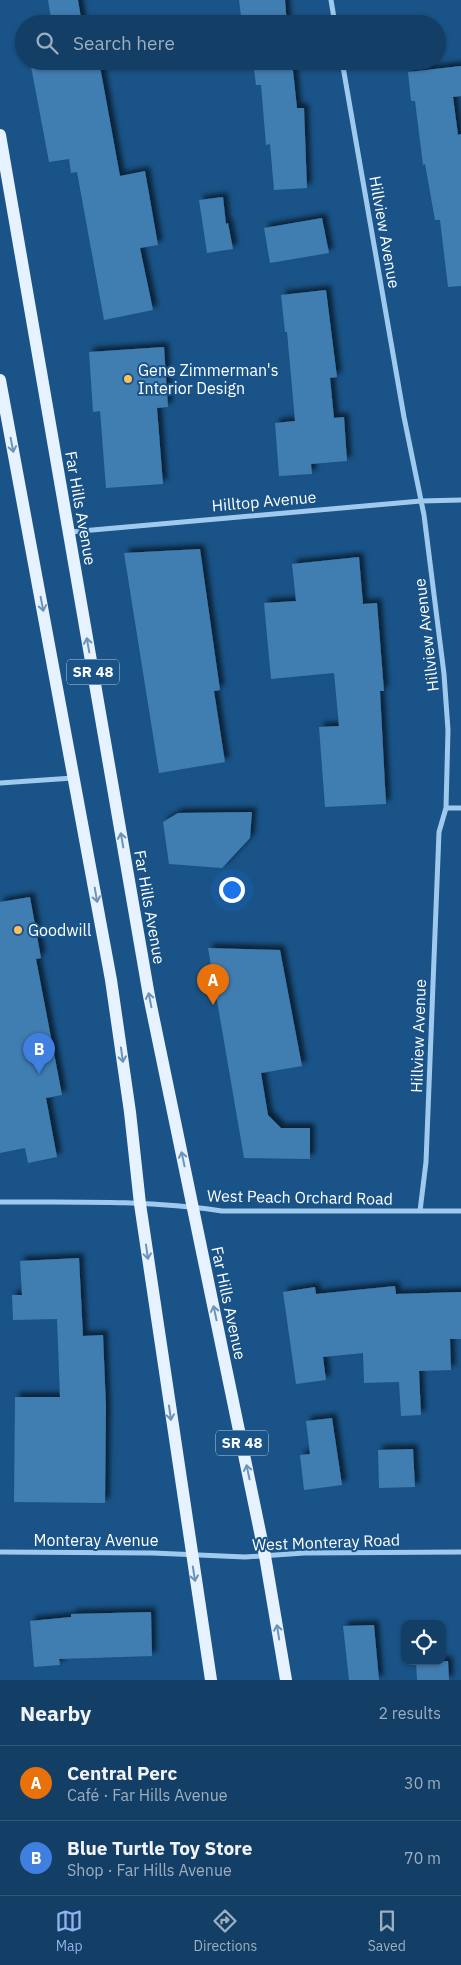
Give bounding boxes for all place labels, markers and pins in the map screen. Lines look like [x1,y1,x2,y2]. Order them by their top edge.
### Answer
place label: Gene Zimmerman's Interior Design [138,360,278,398]
marker: Gene Zimmerman's Interior Design [122,373,134,385]
place label: Goodwill [28,920,91,940]
marker: Goodwill [12,924,24,936]
pin: A [197,964,229,1005]
pin: B [23,1033,55,1074]

